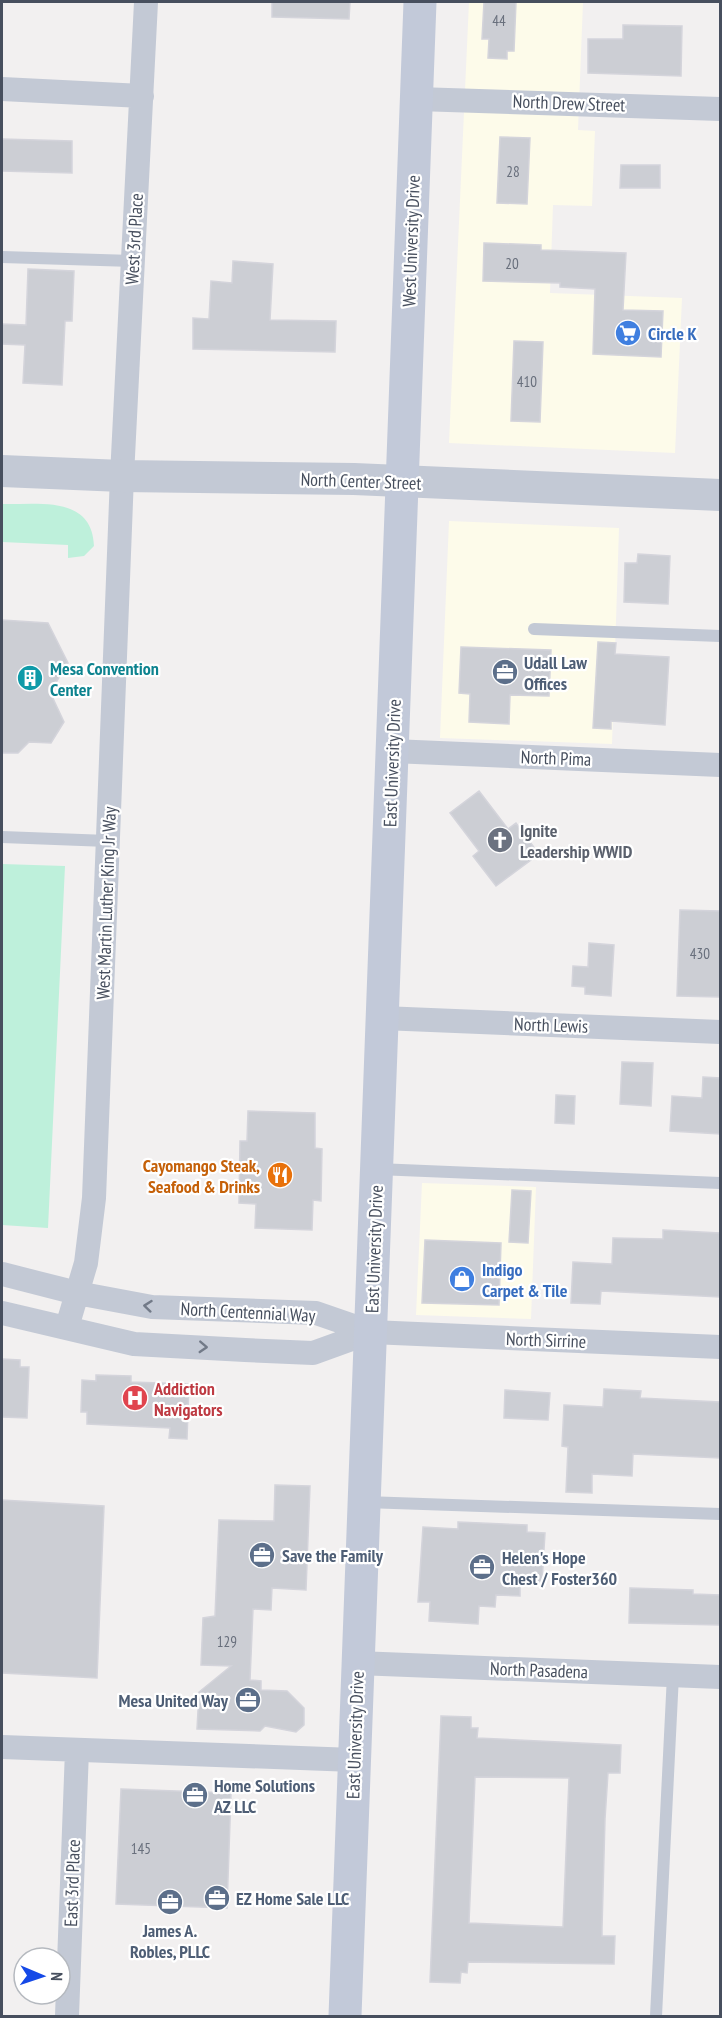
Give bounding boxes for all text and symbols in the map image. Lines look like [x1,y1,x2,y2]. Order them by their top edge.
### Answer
house number: 44 [492,11,506,30]
street label: North Drew Street [512,90,626,116]
house number: 28 [506,162,520,181]
street label: West University Drive [397,175,425,307]
street label: West 3rd Place [120,193,148,285]
house number: 20 [505,254,519,273]
supermarket icon: Circle K [613,318,643,348]
place label: Circle K [648,322,698,345]
house number: 410 [517,372,537,391]
street label: North Center Street [300,467,422,495]
place label: Udall Law Offices [524,651,587,695]
place label: Mesa Convention Center [50,657,159,701]
office icon: Udall Law Offices [490,657,520,687]
building icon: Mesa Convention Center [15,663,45,693]
street label: East University Drive [378,699,406,827]
street label: North Pima [520,745,592,771]
street label: West Martin Luther King Jr Way [91,806,121,1000]
place label: Ignite Leadership WWID [520,819,633,863]
church icon: Ignite Leadership WWID [485,825,515,855]
house number: 430 [690,944,710,963]
street label: North Lewis [514,1012,588,1038]
place label: Cayomango Steak, Seafood & Drinks [143,1154,260,1198]
restaurant icon: Cayomango Steak, Seafood & Drinks [265,1160,295,1190]
street label: East University Drive [360,1185,388,1313]
place label: Indigo Carpet & Tile [482,1258,568,1302]
shop icon: Indigo Carpet & Tile [447,1264,477,1294]
street label: North Centennial Way [180,1297,316,1327]
one-way arrow [144,1301,153,1313]
street label: North Sirrine [506,1327,586,1353]
one-way arrow [199,1341,208,1354]
place label: Addiction Navigators [153,1377,223,1421]
hospital icon: Addiction Navigators [120,1383,150,1413]
office icon: Save the Family [247,1540,277,1570]
place label: Save the Family [282,1544,384,1567]
place label: Helen's Hope Chest / Foster360 [502,1546,617,1590]
office icon: Helen's Hope Chest / Foster360 [467,1552,497,1582]
house number: 129 [217,1632,237,1651]
street label: North Pasadena [490,1657,588,1683]
street label: East University Drive [341,1671,369,1799]
office icon: Mesa United Way [233,1685,263,1715]
place label: Mesa United Way [118,1689,229,1712]
place label: Home Solutions AZ LLC [213,1774,315,1818]
office icon: Home Solutions AZ LLC [180,1780,210,1810]
street label: East 3rd Place [59,1839,85,1927]
house number: 145 [131,1839,151,1858]
office icon: EZ Home Sale LLC [202,1883,232,1913]
office icon: James A. Robles, PLLC [155,1887,185,1917]
place label: EZ Home Sale LLC [236,1887,349,1910]
place label: James A. Robles, PLLC [130,1919,210,1963]
north arrow [12,1946,72,2006]
text: N [47,1972,67,1981]

